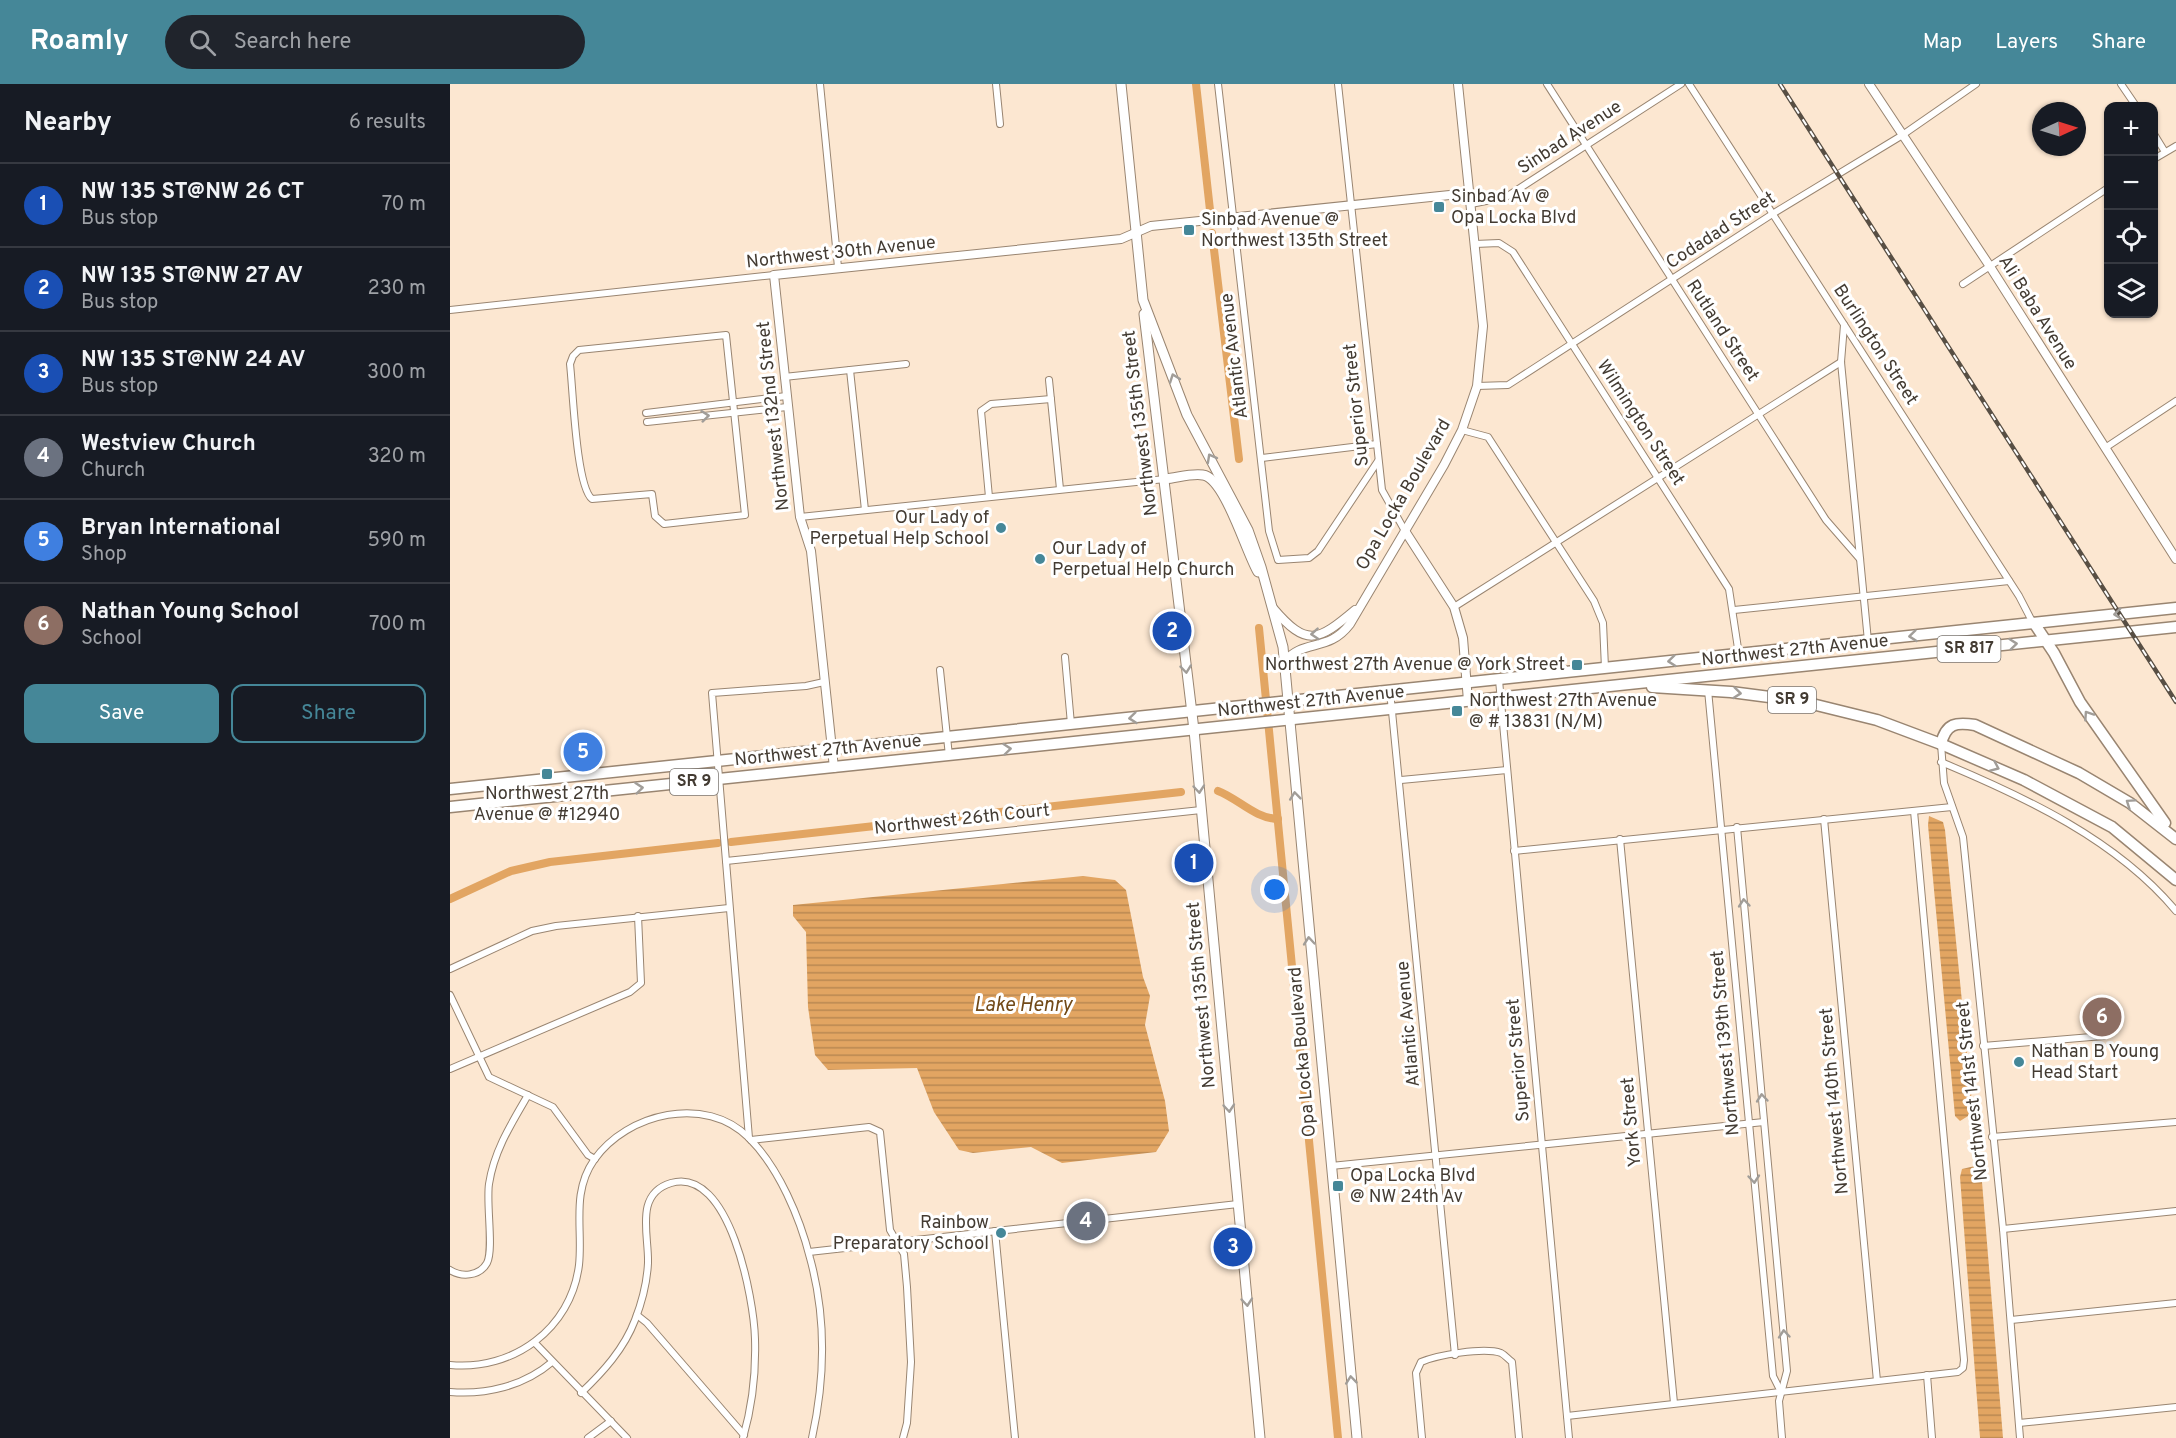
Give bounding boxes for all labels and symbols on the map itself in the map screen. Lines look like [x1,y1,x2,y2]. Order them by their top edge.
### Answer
street label: Sinbad Avenue [1514,96,1626,180]
north arrow [2032,102,2086,156]
place label: Sinbad Av @ Opa Locka Blvd [1451,186,1576,230]
street label: Codadad Street [1662,187,1780,275]
marker: Sinbad Av @ Opa Locka Blvd [1432,200,1446,214]
place label: Sinbad Avenue @ Northwest 135th Street [1201,209,1388,253]
marker: Sinbad Avenue @ Northwest 135th Street [1182,223,1196,237]
street label: Northwest 30th Avenue [745,232,937,274]
street label: Ali Baba Avenue [1993,251,2081,375]
street label: Rutland Street [1680,276,1764,386]
street label: Burlington Street [1827,280,1923,410]
street label: Atlantic Avenue [1216,292,1254,420]
street label: Northwest 132nd Street [753,320,795,512]
street label: Northwest 135th Street [1118,329,1164,517]
street label: Superior Street [1339,342,1375,468]
street label: Wilmington Street [1591,356,1689,490]
one-way arrow [1168,373,1181,384]
one-way arrow [700,410,709,423]
street label: Opa Locka Boulevard [1351,415,1457,575]
one-way arrow [1207,453,1218,464]
place label: Our Lady of Perpetual Help School [809,507,989,551]
marker: Our Lady of Perpetual Help School [994,521,1008,535]
place label: Our Lady of Perpetual Help Church [1052,538,1234,582]
marker: Our Lady of Perpetual Help Church [1033,552,1047,566]
one-way arrow [2113,607,2122,620]
pin: 2 [1152,608,1192,654]
one-way arrow [1310,627,1320,640]
one-way arrow [1908,629,1917,642]
street label: Northwest 27th Avenue [1700,630,1890,672]
road number: SR 817 [1938,636,2000,662]
one-way arrow [2009,638,2018,651]
place label: Northwest 27th Avenue @ York Street [1265,654,1565,677]
one-way arrow [1667,655,1677,667]
marker: Northwest 27th Avenue @ York Street [1570,658,1584,672]
one-way arrow [1179,665,1191,674]
street label: Northwest 27th Avenue [1216,681,1406,723]
one-way arrow [1732,686,1741,699]
road number: SR 9 [1768,687,1816,713]
place label: Northwest 27th Avenue @ # 13831 (N/M) [1469,690,1657,734]
marker: Northwest 27th Avenue @ # 13831 (N/M) [1450,704,1464,718]
one-way arrow [1128,711,1137,724]
one-way arrow [2084,711,2095,722]
pin: 5 [564,730,602,774]
street label: Northwest 27th Avenue [733,730,923,772]
one-way arrow [1003,743,1012,756]
one-way arrow [1988,760,1999,772]
marker: Northwest 27th Avenue @ #12940 [540,767,554,781]
road number: SR 9 [670,769,718,795]
one-way arrow [635,782,644,795]
place label: Northwest 27th Avenue @ #12940 [474,783,620,827]
one-way arrow [1192,784,1205,793]
one-way arrow [1289,792,1302,801]
street label: Northwest 26th Court [873,799,1051,841]
one-way arrow [2125,799,2136,810]
pin: 1 [1174,840,1214,886]
your location [1260,875,1289,904]
one-way arrow [1738,899,1751,908]
street label: Northwest 135th Street [1182,901,1222,1089]
one-way arrow [1303,936,1316,945]
street label: Northwest 139th Street [1706,949,1746,1137]
street label: Atlantic Avenue [1392,960,1426,1088]
street label: Opa Locka Boulevard [1284,966,1322,1138]
water label: Lake Henry [974,993,1074,1019]
pin: 6 [2082,994,2122,1040]
street label: Superior Street [1502,997,1536,1123]
street label: Northwest 141st Street [1952,1000,1994,1182]
street label: Northwest 140th Street [1815,1007,1855,1195]
place label: Nathan B Young Head Start [2031,1041,2159,1085]
marker: Nathan B Young Head Start [2012,1055,2026,1069]
street label: York Street [1617,1076,1647,1168]
one-way arrow [1756,1093,1769,1102]
one-way arrow [1222,1104,1235,1113]
place label: Opa Locka Blvd @ NW 24th Av [1350,1165,1475,1209]
one-way arrow [1747,1175,1760,1184]
marker: Opa Locka Blvd @ NW 24th Av [1331,1179,1345,1193]
pin: 4 [1066,1198,1106,1244]
place label: Rainbow Preparatory School [833,1212,989,1256]
pin: 3 [1214,1224,1252,1270]
marker: Rainbow Preparatory School [994,1226,1008,1240]
one-way arrow [1240,1298,1253,1307]
one-way arrow [1778,1329,1791,1338]
one-way arrow [1345,1375,1358,1384]

